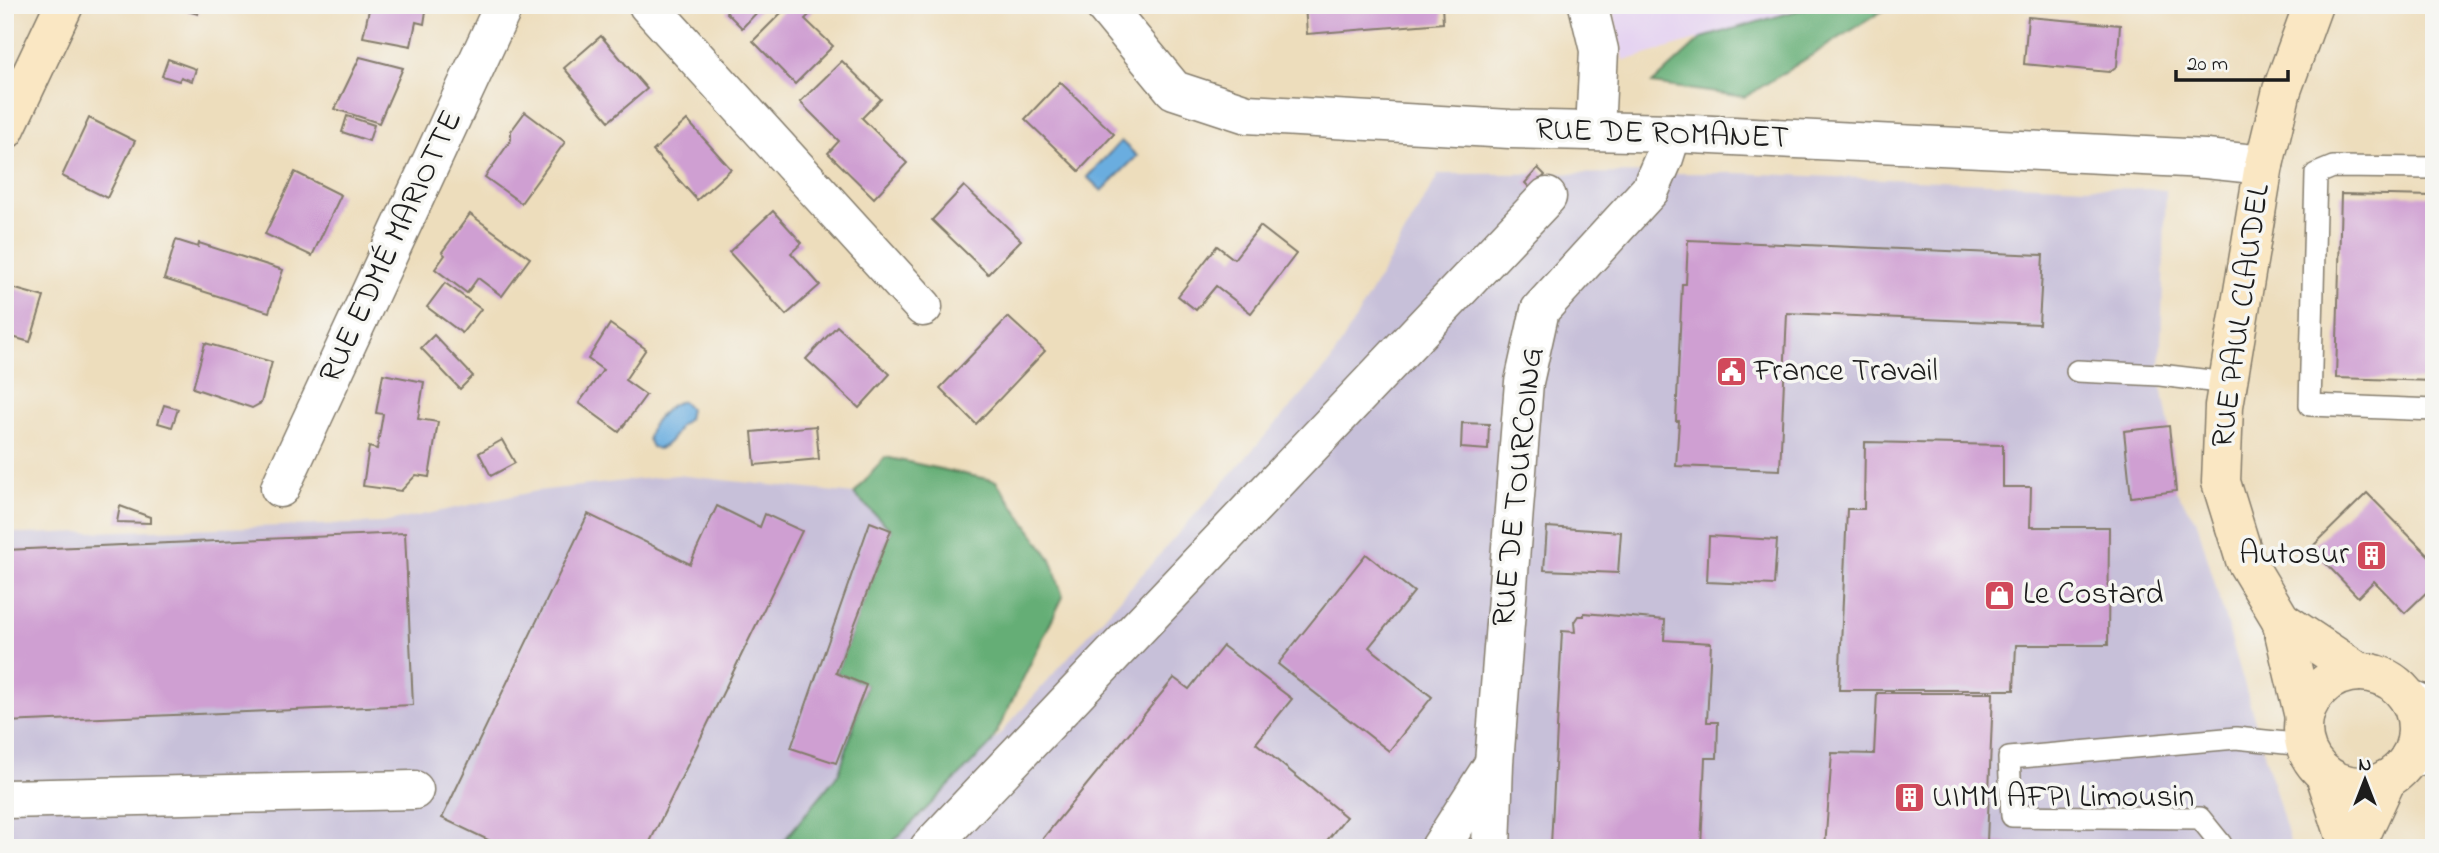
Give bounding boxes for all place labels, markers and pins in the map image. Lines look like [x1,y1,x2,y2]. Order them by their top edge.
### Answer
place label: France Travail [1753,349,1938,396]
public building icon: France Travail [1714,355,1748,389]
place label: Autosur [2239,532,2349,579]
building icon: Autosur [2355,538,2389,572]
place label: Le Costard [2023,572,2164,619]
shop icon: Le Costard [1983,578,2017,612]
place label: UIMM AFPI Limousin [1932,775,2194,822]
building icon: UIMM AFPI Limousin [1892,781,1926,815]

